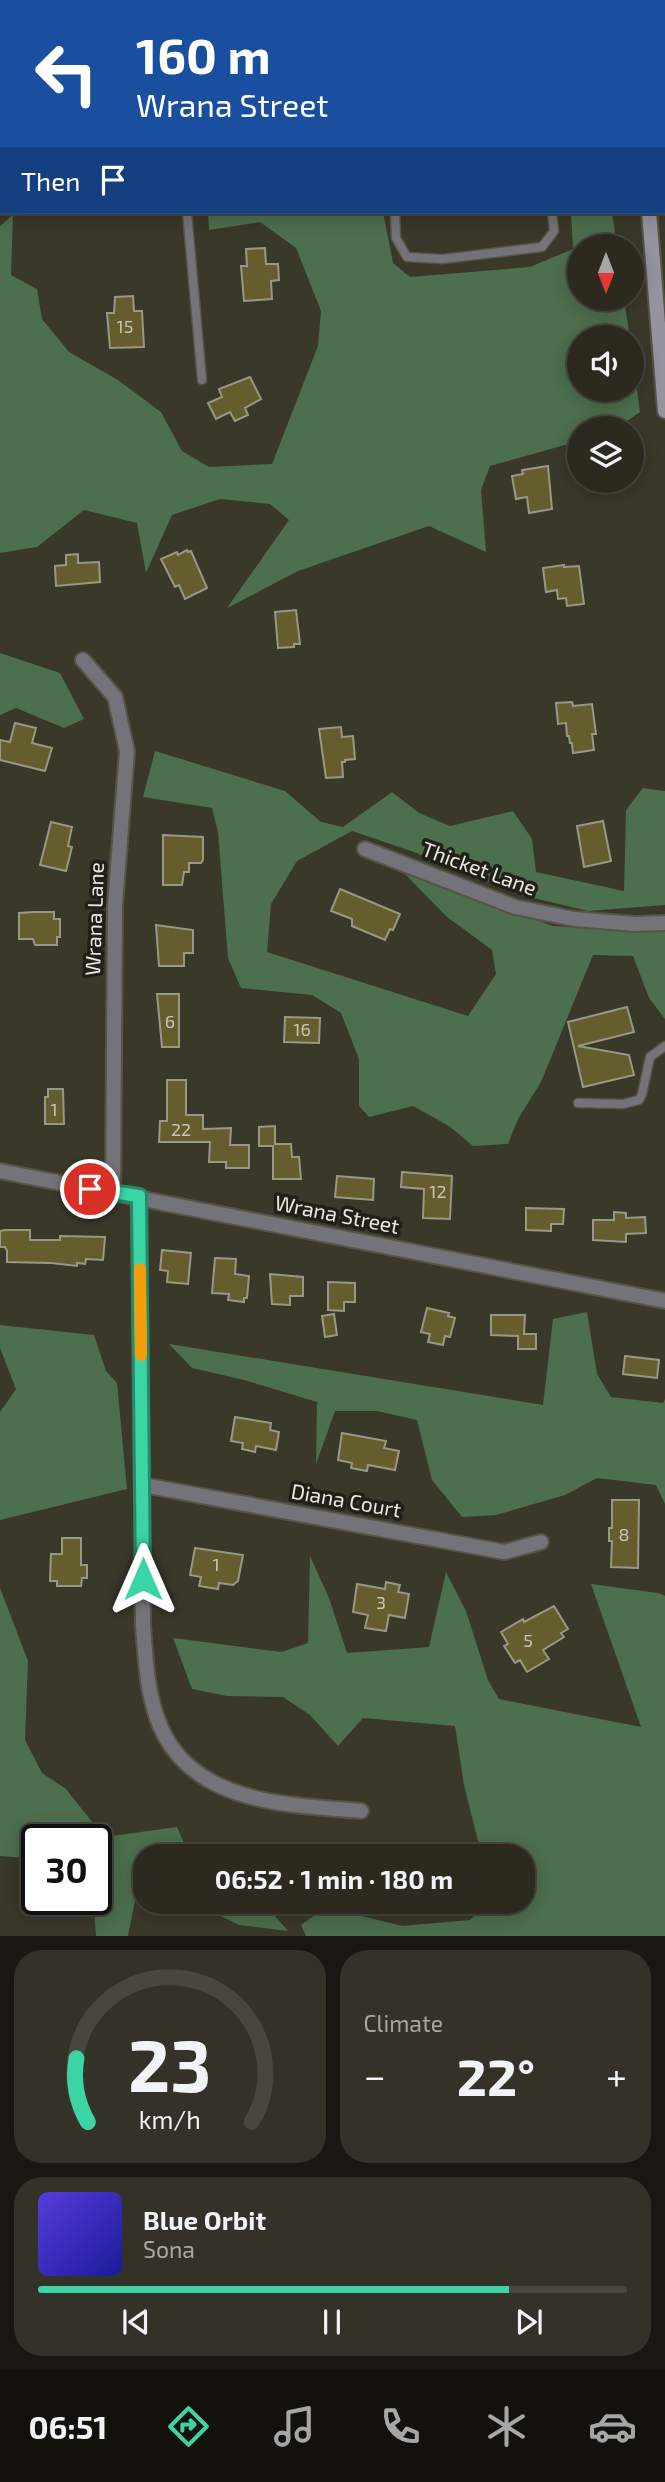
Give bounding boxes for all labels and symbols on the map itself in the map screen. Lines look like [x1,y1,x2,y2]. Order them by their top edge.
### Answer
north arrow [567,234,644,312]
house number: 15 [117,315,133,337]
street label: Thicket Lane [419,835,540,900]
street label: Wrana Lane [79,862,108,976]
house number: 6 [165,1010,175,1032]
house number: 16 [293,1018,311,1040]
house number: 1 [50,1098,58,1120]
house number: 22 [171,1118,191,1140]
pin [60,1159,120,1219]
house number: 12 [429,1180,447,1202]
street label: Wrana Street [273,1189,402,1238]
street label: Diana Court [289,1478,403,1522]
house number: 8 [619,1523,629,1545]
position arrow [106,1542,180,1616]
house number: 1 [212,1553,220,1575]
house number: 3 [376,1591,386,1613]
house number: 5 [523,1629,533,1651]
speed limit sign: 30 [21,1824,112,1915]

